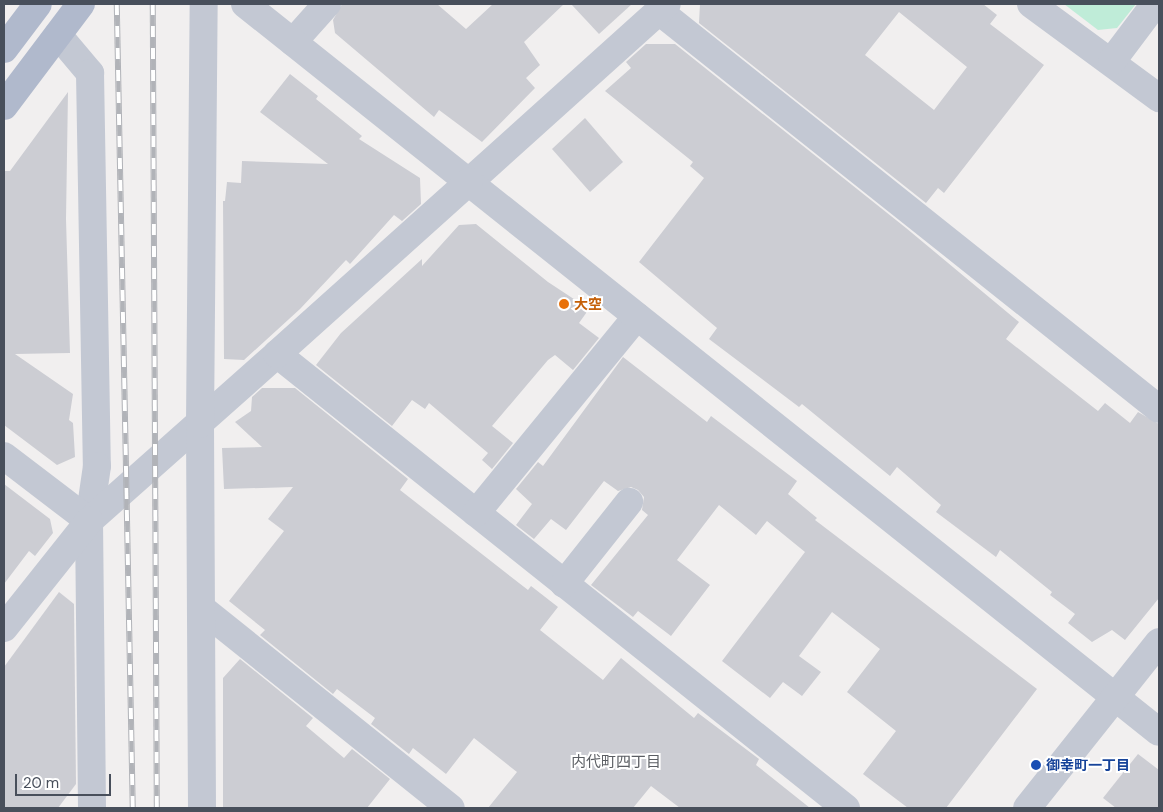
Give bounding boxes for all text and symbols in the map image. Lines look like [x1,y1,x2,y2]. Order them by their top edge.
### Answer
place label: 大空 [574,296,602,312]
marker: 大空 [558,298,570,310]
district label: 内代町四丁目 [571,754,661,772]
place label: 御幸町一丁目 [1046,757,1130,773]
marker: 御幸町一丁目 [1030,759,1042,771]
scale bar [18,764,114,796]
text: 20 m [23,773,59,793]

